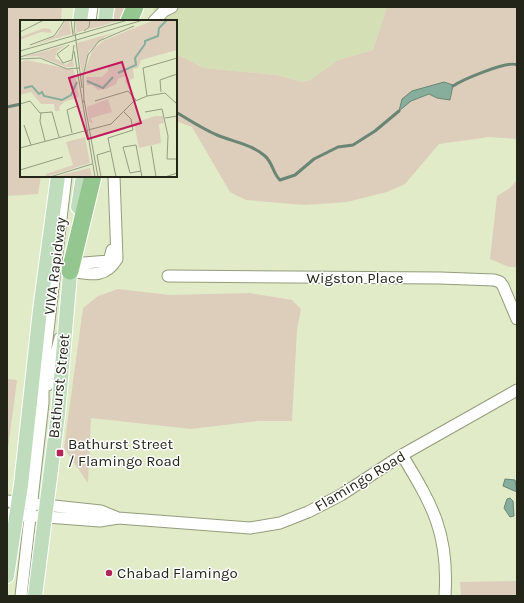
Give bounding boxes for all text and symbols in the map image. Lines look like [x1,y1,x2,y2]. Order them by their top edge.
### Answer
inset map [20,20,177,177]
street label: VIVA Rapidway [40,216,70,316]
street label: Wigston Place [307,269,403,287]
street label: Bathurst Street [45,332,73,439]
place label: Bathurst Street / Flamingo Road [68,435,181,470]
street label: Flamingo Road [311,447,409,515]
marker: Bathurst Street / Flamingo Road [55,448,65,458]
place label: Chabad Flamingo [117,564,238,582]
marker: Chabad Flamingo [104,568,114,578]

